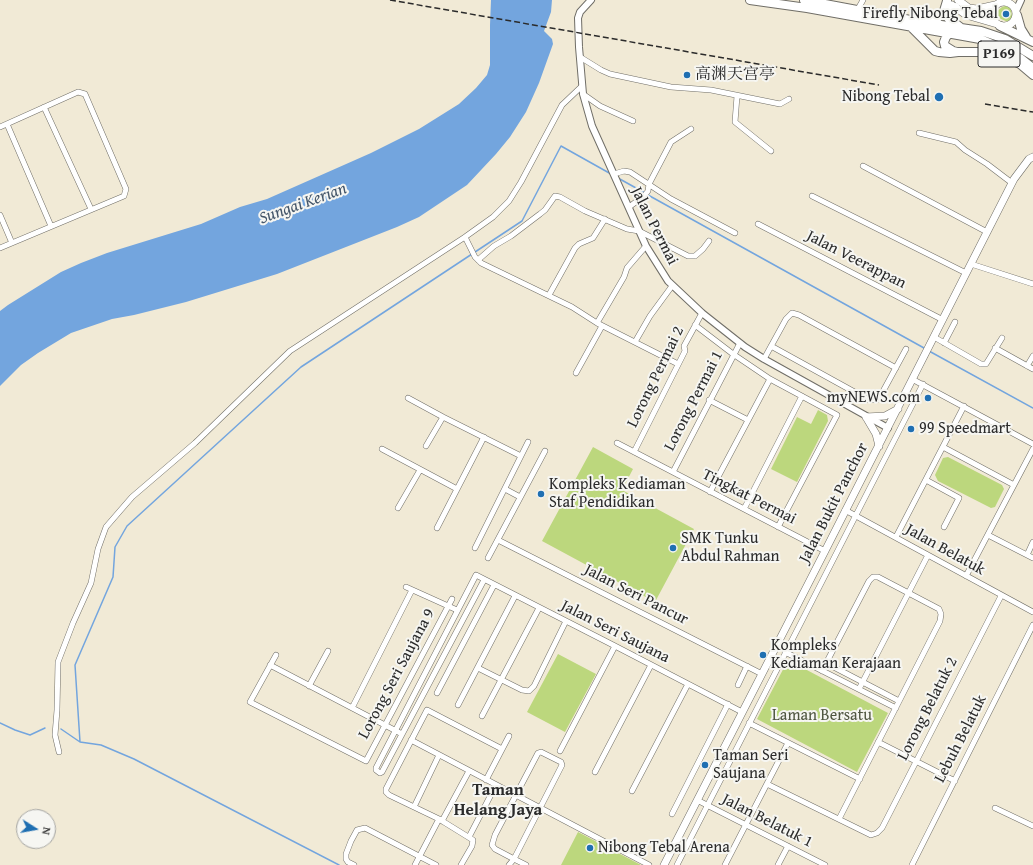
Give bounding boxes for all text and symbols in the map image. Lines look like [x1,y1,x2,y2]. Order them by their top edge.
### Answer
place label: Firefly Nibong Tebal [863,4,998,24]
marker: Firefly Nibong Tebal [1001,9,1011,19]
road number: P169 [978,41,1020,67]
place label: 高渊天宫亭 [695,65,775,85]
marker: 高渊天宫亭 [682,70,692,80]
place label: Nibong Tebal [842,87,930,107]
marker: Nibong Tebal [933,91,945,103]
water label: Sungai Kerian [256,179,350,229]
street label: Jalan Permai [626,184,682,268]
street label: Jalan Veerappan [803,227,909,293]
street label: Lorong Permai 2 [623,323,689,431]
street label: Lorong Permai 1 [660,348,728,454]
place label: myNEWS.com [827,388,920,408]
marker: myNEWS.com [923,393,933,403]
place label: 99 Speedmart [919,419,1011,439]
marker: 99 Speedmart [906,424,916,434]
street label: Jalan Bukit Panchor [795,440,873,566]
street label: Tingkat Permai [699,465,799,529]
place label: Kompleks Kediaman Staf Pendidikan [549,475,686,513]
marker: Kompleks Kediaman Staf Pendidikan [536,489,546,499]
street label: Jalan Belatuk [902,520,988,580]
place label: SMK Tunku Abdul Rahman [681,529,780,567]
marker: SMK Tunku Abdul Rahman [668,543,678,553]
street label: Jalan Seri Pancur [581,560,691,630]
street label: Jalan Seri Saujana [557,596,673,668]
street label: Lorong Seri Saujana 9 [355,606,439,742]
place label: Kompleks Kediaman Kerajaan [771,636,901,674]
marker: Kompleks Kediaman Kerajaan [758,650,768,660]
street label: Lorong Belatuk 2 [894,654,962,764]
street label: Lebuh Belatuk [931,692,991,786]
park label: Laman Bersatu [772,706,872,726]
place label: Taman Seri Saujana [713,746,788,784]
marker: Taman Seri Saujana [700,760,710,770]
district label: Taman Helang Jaya [454,781,542,821]
street label: Jalan Belatuk 1 [718,790,816,852]
north arrow [16,809,56,849]
text: N [38,826,55,836]
place label: Nibong Tebal Arena [598,838,730,858]
marker: Nibong Tebal Arena [585,843,595,853]

